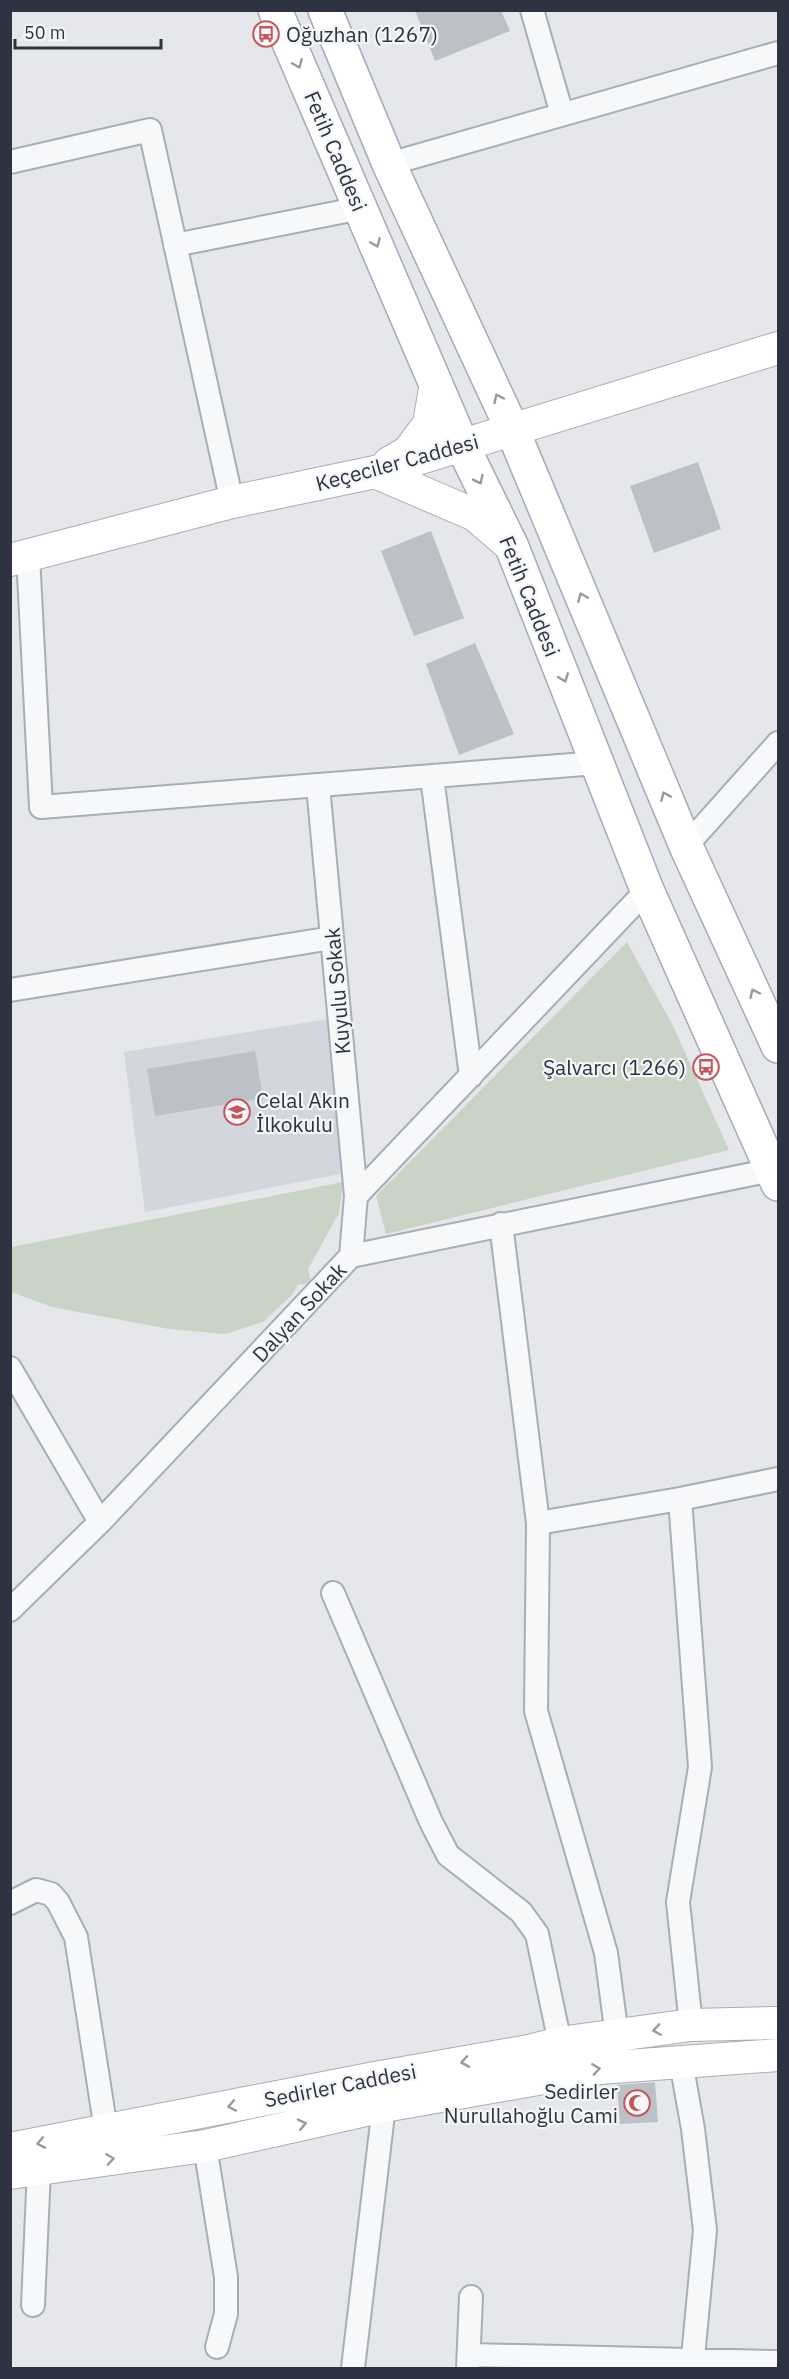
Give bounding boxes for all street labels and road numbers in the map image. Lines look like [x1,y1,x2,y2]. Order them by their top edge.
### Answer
street label: Fetih Caddesi [298,87,374,215]
street label: Keçeciler Caddesi [312,427,482,497]
street label: Fetih Caddesi [493,531,567,661]
street label: Kuyulu Sokak [318,926,356,1056]
street label: Dalyan Sokak [246,1256,352,1368]
street label: Sedirler Caddesi [262,2057,418,2113]

